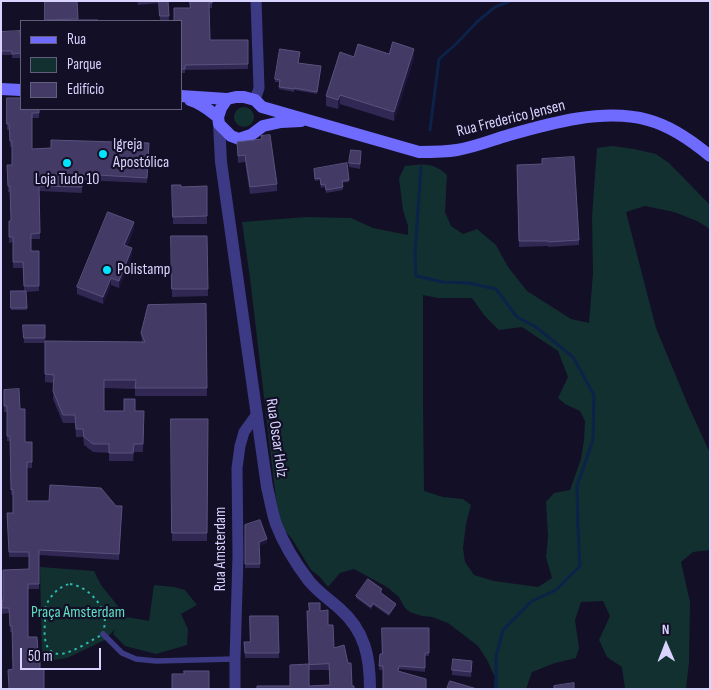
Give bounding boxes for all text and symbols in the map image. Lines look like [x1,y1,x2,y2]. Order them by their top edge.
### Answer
legend [20,20,182,110]
text: Rua [67,30,86,49]
text: Parque [67,55,102,74]
text: Edifício [67,80,104,99]
street label: Rua Frederico Jensen [455,96,567,142]
place label: Igreja Apostólica [113,135,169,173]
marker: Igreja Apostólica [97,148,109,160]
marker: Loja Tudo 10 [61,157,73,169]
place label: Loja Tudo 10 [35,170,99,190]
place label: Polistamp [117,260,170,280]
marker: Polistamp [101,264,113,276]
street label: Rua Oscar Holz [261,397,291,479]
street label: Rua Amsterdam [211,507,231,591]
park label: Praça Amsterdam [31,603,125,623]
north arrow [641,620,691,670]
text: N [662,621,670,638]
scale bar [22,638,104,670]
text: 50 m [28,647,53,666]

